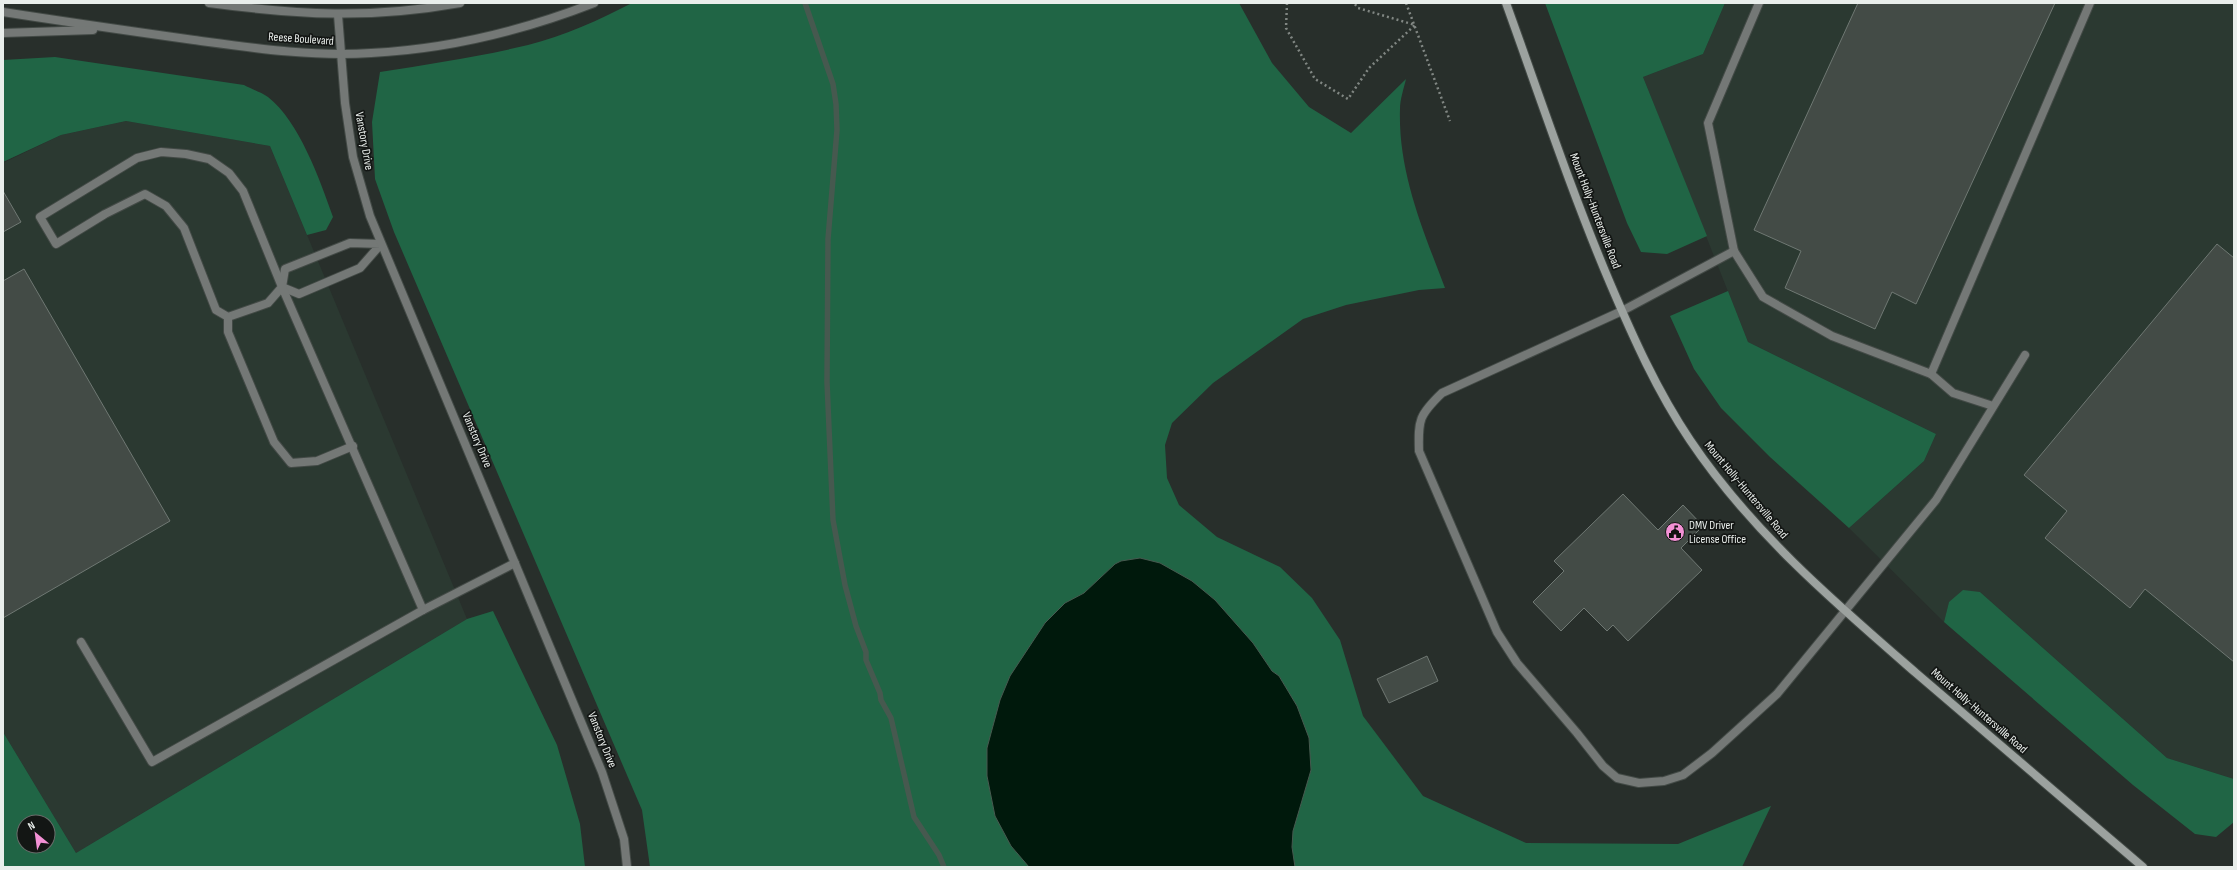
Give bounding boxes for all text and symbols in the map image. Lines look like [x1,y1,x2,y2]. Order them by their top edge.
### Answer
street label: Reese Boulevard [268,29,334,49]
street label: Vanstory Drive [352,111,377,171]
street label: Mount Holly-Huntersville Road [1566,151,1624,271]
street label: Vanstory Drive [459,410,495,470]
street label: Mount Holly-Huntersville Road [1701,438,1791,542]
place label: DMV Driver License Office [1689,518,1746,547]
public building icon: DMV Driver License Office [1664,521,1686,543]
street label: Mount Holly-Huntersville Road [1928,665,2030,757]
street label: Vanstory Drive [584,710,620,770]
north arrow [16,814,56,854]
text: N [26,819,37,833]

